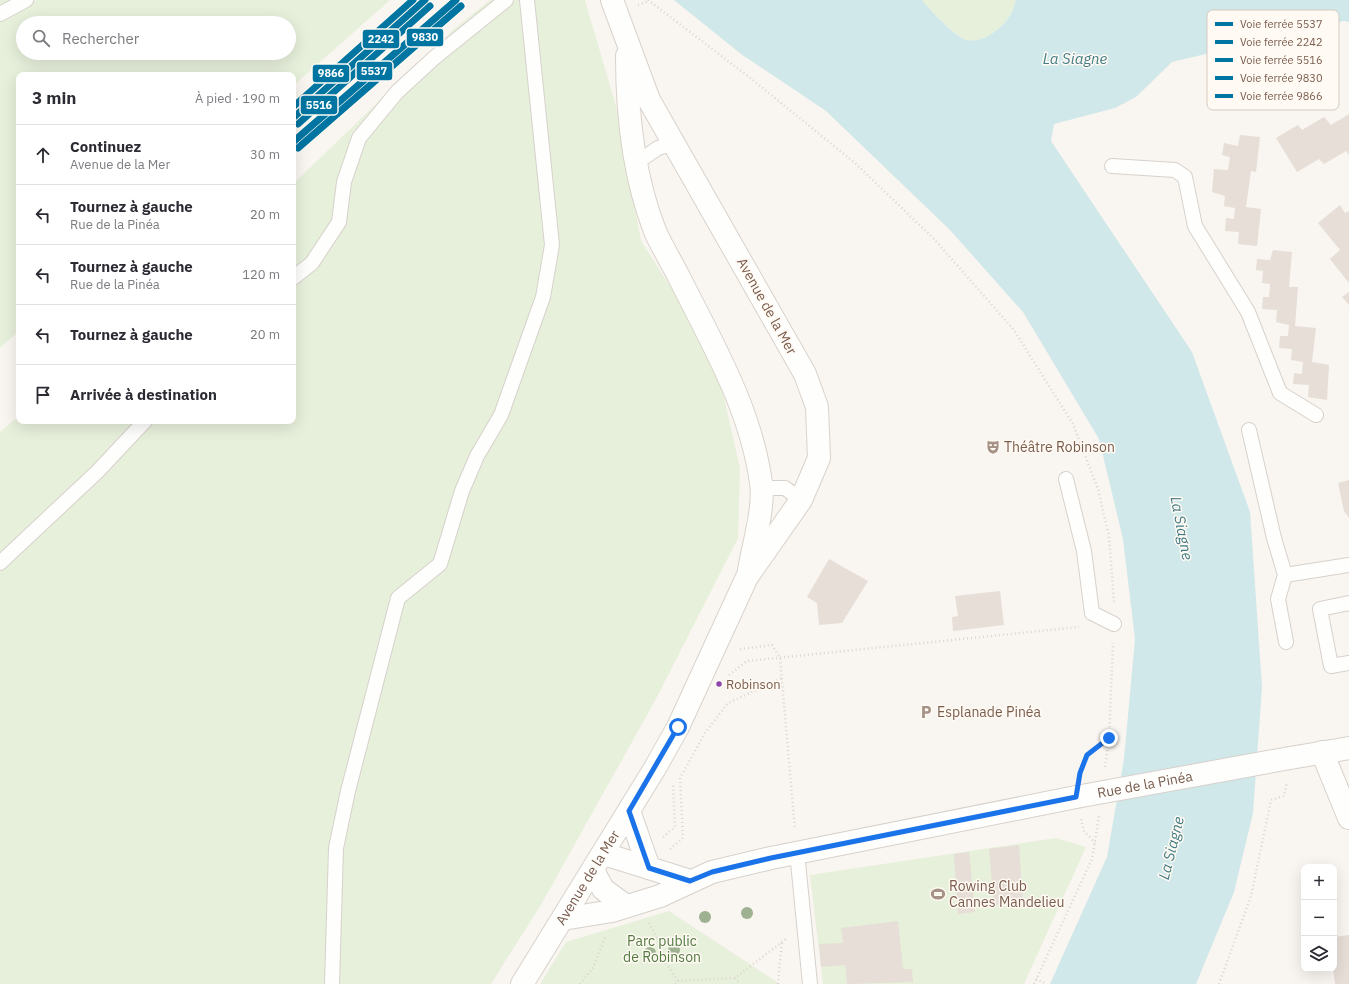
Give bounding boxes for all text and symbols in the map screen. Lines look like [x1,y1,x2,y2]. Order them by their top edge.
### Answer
legend [1207,10,1339,110]
search box [16,16,296,60]
text: Voie ferrée 5537 [1240,17,1323,31]
icon: search [30,27,52,49]
line badge: 9830 [406,28,444,47]
text: Rechercher [62,29,139,48]
line badge: 2242 [362,29,400,49]
text: 9830 [412,30,439,44]
text: 2242 [368,32,395,46]
text: Voie ferrée 2242 [1240,35,1323,49]
water label: La Siagne [1043,49,1108,68]
text: Voie ferrée 5516 [1240,53,1323,67]
line badge: 5537 [356,61,393,81]
line badge: 9866 [312,64,350,83]
text: 5537 [361,64,388,78]
text: 9866 [318,66,345,80]
text: Voie ferrée 9830 [1240,71,1323,85]
text: 3 min [32,87,76,109]
text: Voie ferrée 9866 [1240,89,1323,103]
text: À pied · 190 m [195,90,280,107]
line badge: 5516 [300,95,338,115]
text: 5516 [306,98,333,112]
text: Continuez [70,137,141,156]
icon: ahead [32,144,54,166]
text: 30 m [250,146,280,163]
text: Avenue de la Mer [70,156,170,173]
text: Tournez à gauche [70,197,193,216]
icon: left [32,204,54,226]
text: 20 m [250,206,280,223]
text: Rue de la Pinéa [70,216,160,233]
street label: Avenue de la Mer [733,254,801,358]
text: Tournez à gauche [70,257,193,276]
icon: left [32,264,54,286]
text: 120 m [242,266,280,283]
text: Rue de la Pinéa [70,276,160,293]
icon: left [32,324,54,346]
text: Tournez à gauche [70,325,193,344]
text: 20 m [250,326,280,343]
icon: arrive [32,384,54,406]
text: Arrivée à destination [70,385,217,404]
place label: Théâtre Robinson [1004,438,1115,456]
theatre icon: Théâtre Robinson [985,439,1001,455]
water label: La Siagne [1167,495,1198,562]
place label: Robinson [726,676,781,693]
marker: Robinson [714,679,724,689]
place label: Esplanade Pinéa [937,703,1042,721]
parking icon: Esplanade Pinéa [918,704,934,720]
route start [669,718,687,736]
route end [1100,729,1118,747]
street label: Rue de la Pinéa [1096,767,1195,802]
water label: La Siagne [1154,814,1188,882]
street label: Avenue de la Mer [552,827,624,928]
map controls [1301,864,1337,972]
button: + [1301,864,1337,900]
place label: Rowing Club Cannes Mandelieu [949,877,1064,911]
sports icon: Rowing Club Cannes Mandelieu [930,886,946,902]
button: − [1301,900,1337,936]
park label: Parc public de Robinson [623,932,701,966]
button: layers [1301,936,1337,972]

